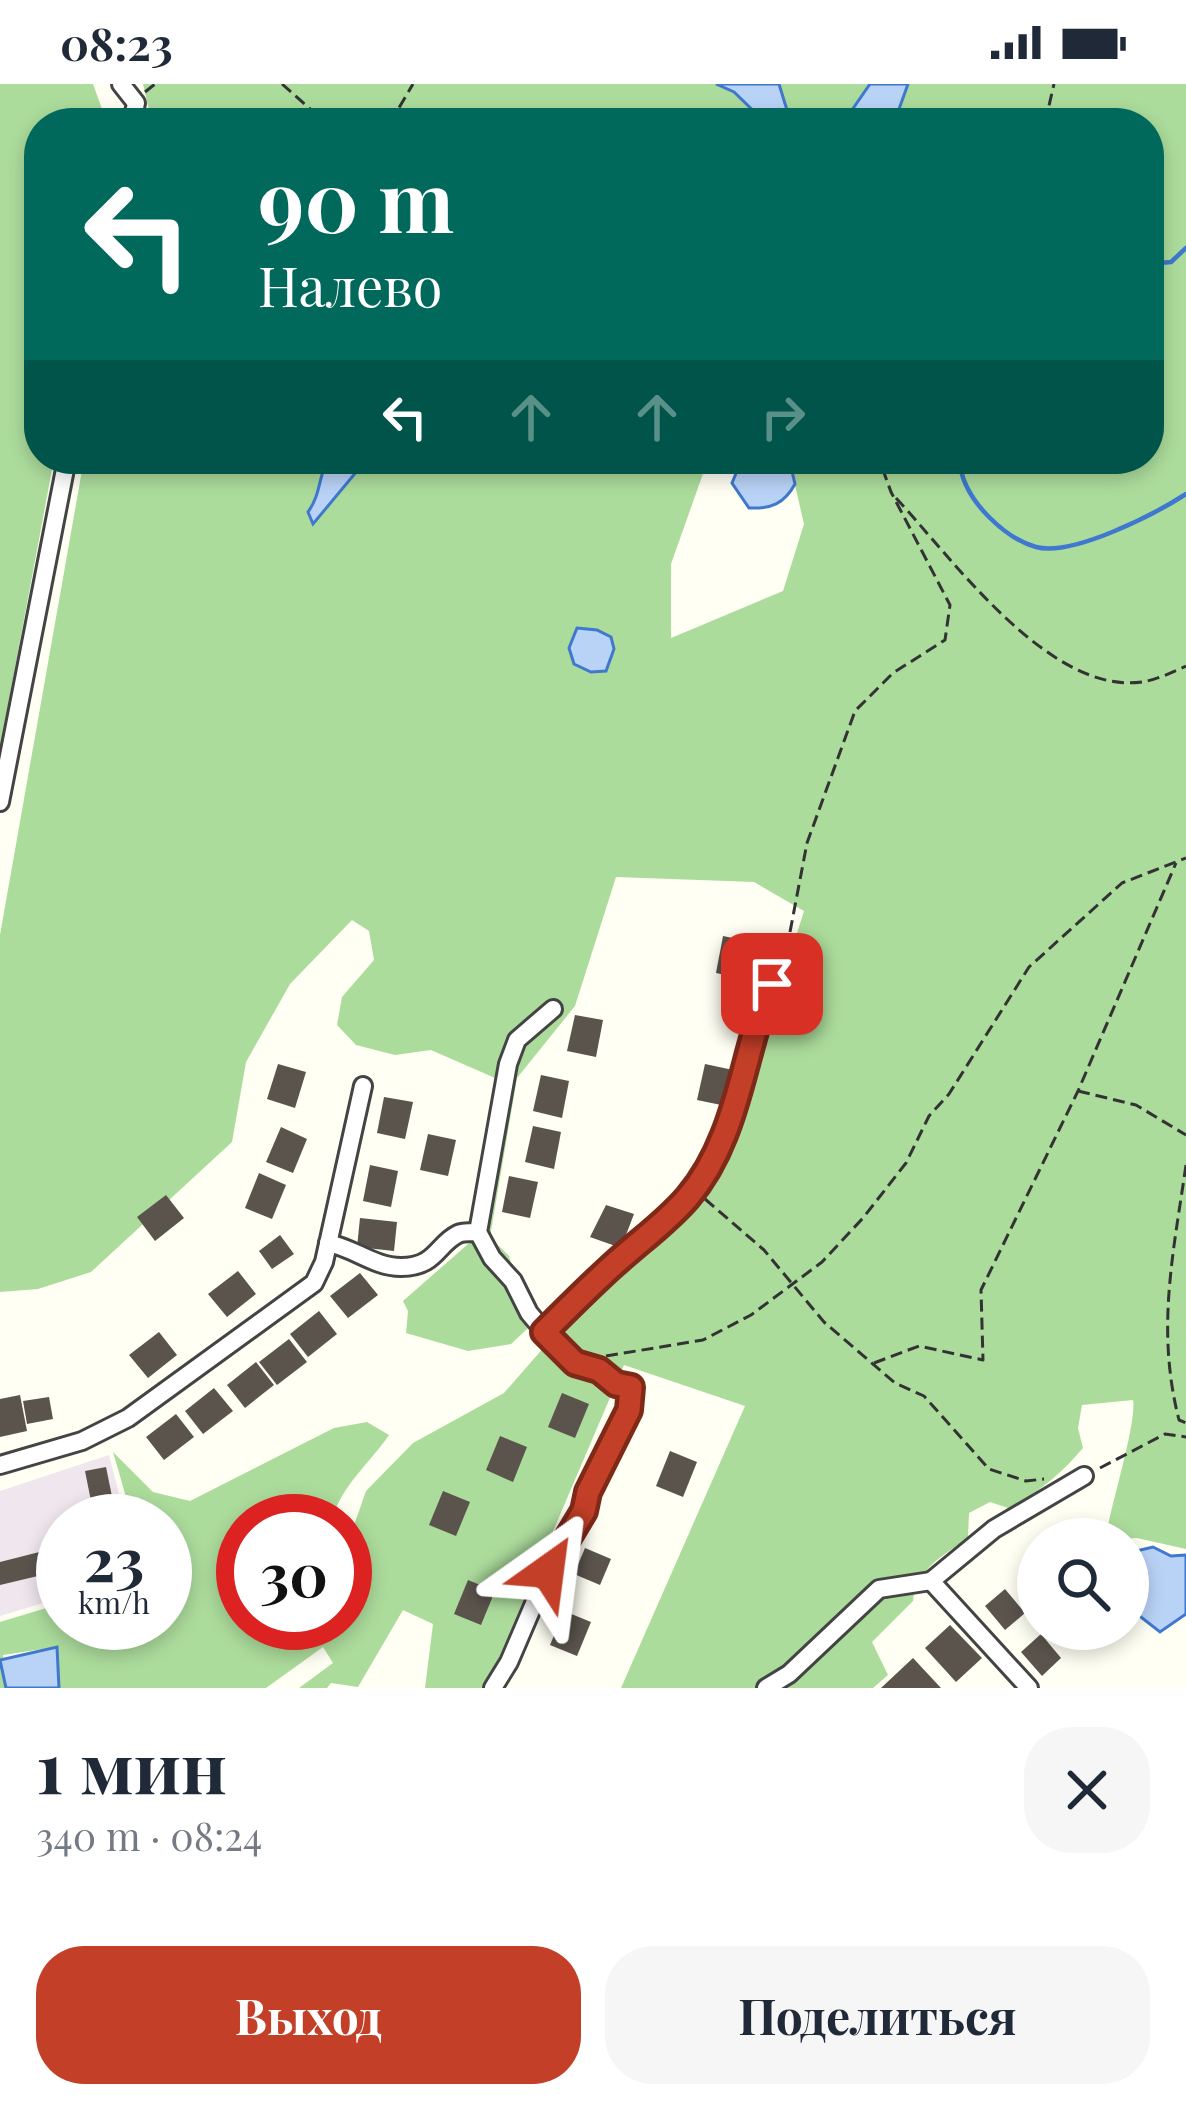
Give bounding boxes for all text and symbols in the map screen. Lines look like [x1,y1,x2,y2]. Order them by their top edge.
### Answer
text: 08:23 [60,12,173,72]
text: 90 m [258,142,454,254]
icon: left [60,156,216,312]
text: Налево [258,249,442,321]
icon: left [372,384,438,450]
icon: ahead [498,384,564,450]
icon: ahead [624,384,690,450]
icon: right [750,384,816,450]
pin [721,933,823,1035]
icon: arrive [739,951,805,1017]
speed limit sign: 30 [216,1494,372,1650]
position arrow [485,1508,611,1634]
text: 23 [84,1517,144,1597]
map controls [1017,1518,1149,1650]
button: search [1017,1518,1149,1650]
text: km/h [78,1582,150,1622]
text: 1 мин [36,1716,227,1812]
button: close [1024,1727,1150,1853]
text: 340 m · 08:24 [36,1809,262,1861]
button: Выход [36,1946,581,2084]
button: Поделиться [605,1946,1150,2084]

